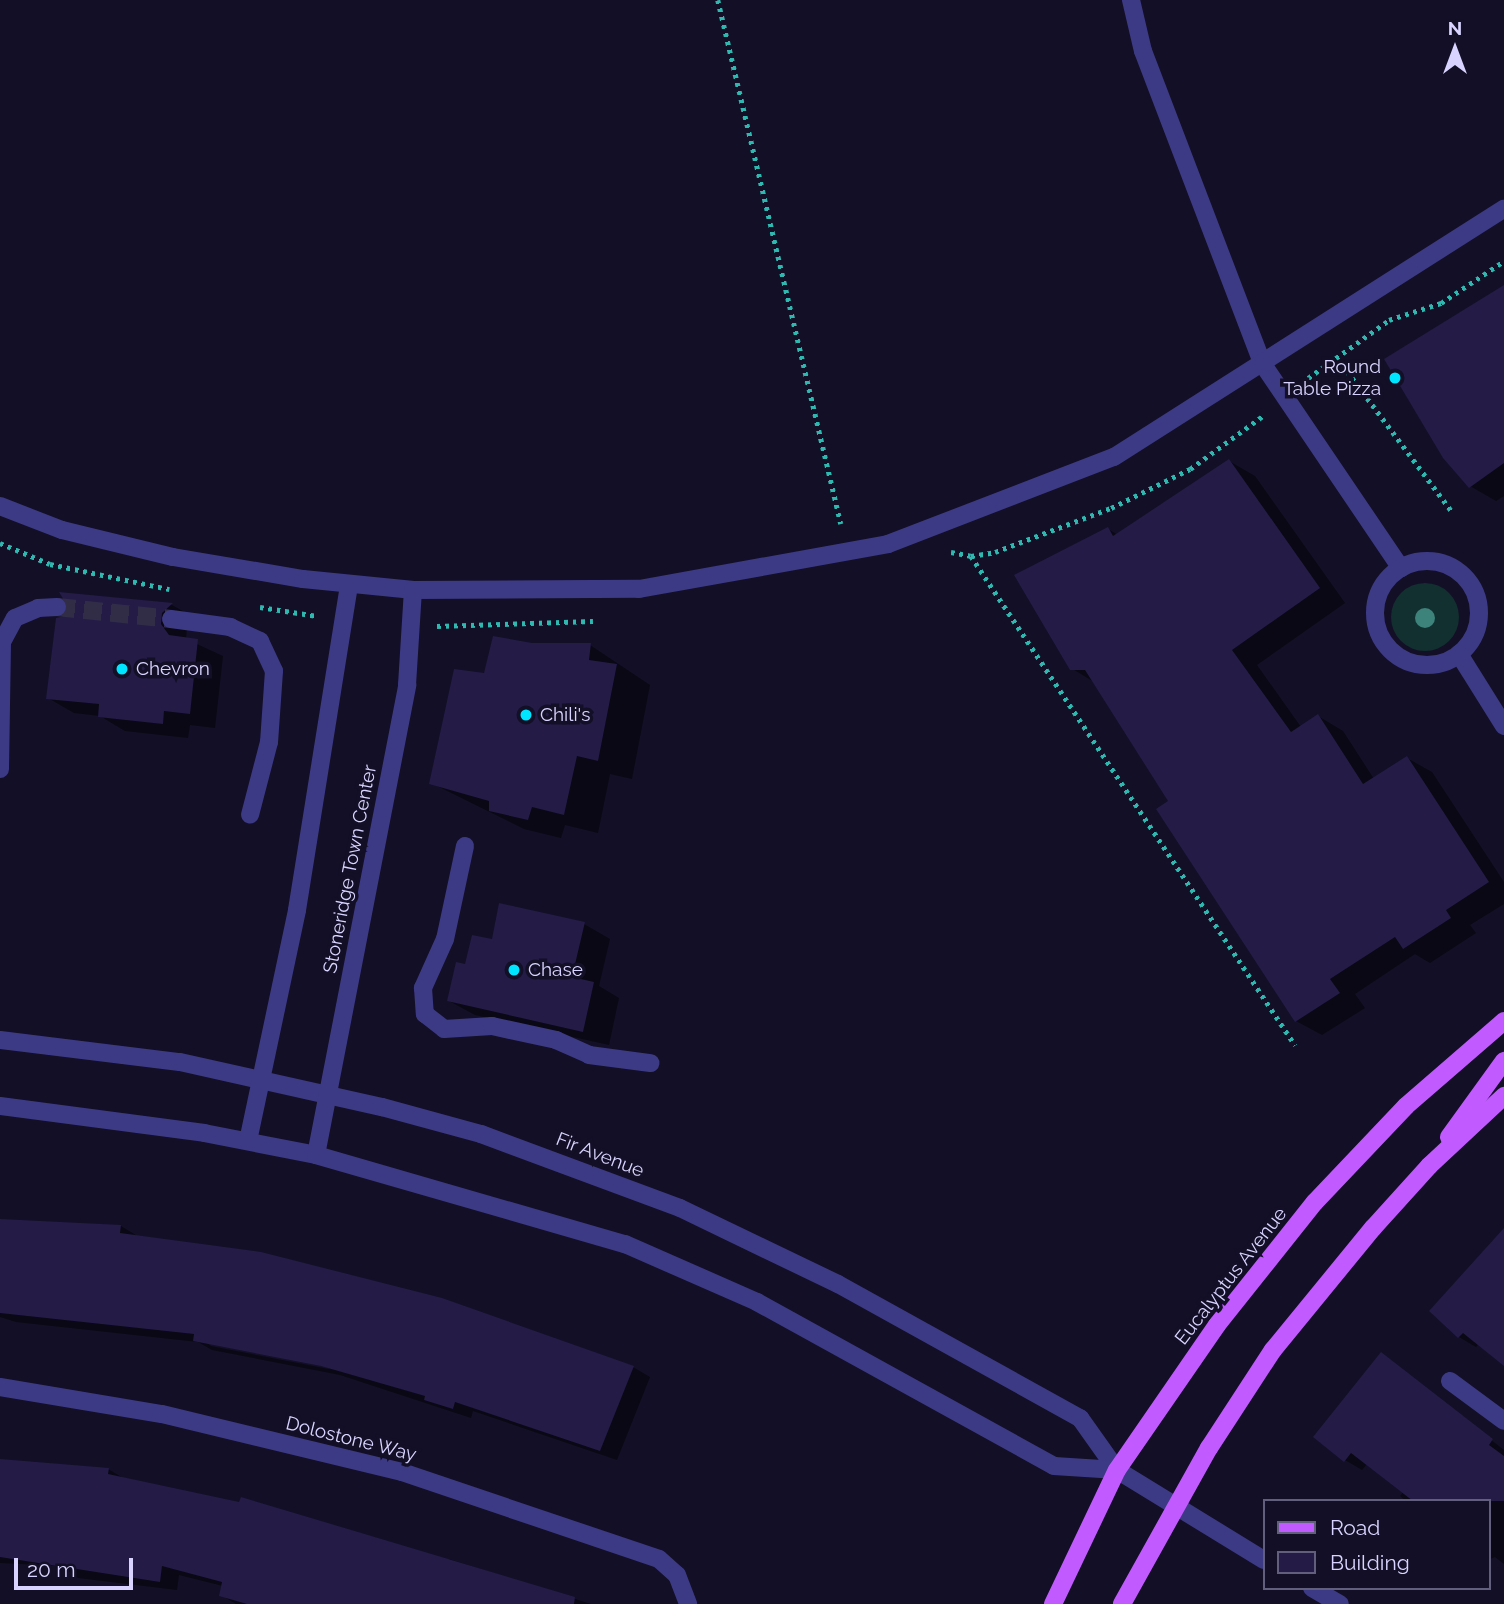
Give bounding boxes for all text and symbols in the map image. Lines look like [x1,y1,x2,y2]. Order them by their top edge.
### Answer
north arrow [1420,14,1490,84]
text: N [1448,17,1462,39]
place label: Round Table Pizza [1283,356,1381,400]
marker: Round Table Pizza [1387,370,1403,386]
place label: Chevron [136,658,210,680]
marker: Chevron [114,661,130,677]
place label: Chili's [540,704,590,726]
marker: Chili's [518,707,534,723]
street label: Stoneridge Town Center [319,763,381,975]
place label: Chase [528,959,583,981]
marker: Chase [506,962,522,978]
street label: Fir Avenue [552,1128,648,1182]
street label: Eucalyptus Avenue [1170,1203,1292,1349]
street label: Dolostone Way [283,1412,419,1466]
legend [1262,1499,1490,1590]
text: Road [1330,1515,1380,1540]
scale bar [18,1544,136,1588]
text: Building [1330,1550,1410,1575]
text: 20 m [27,1557,75,1582]

